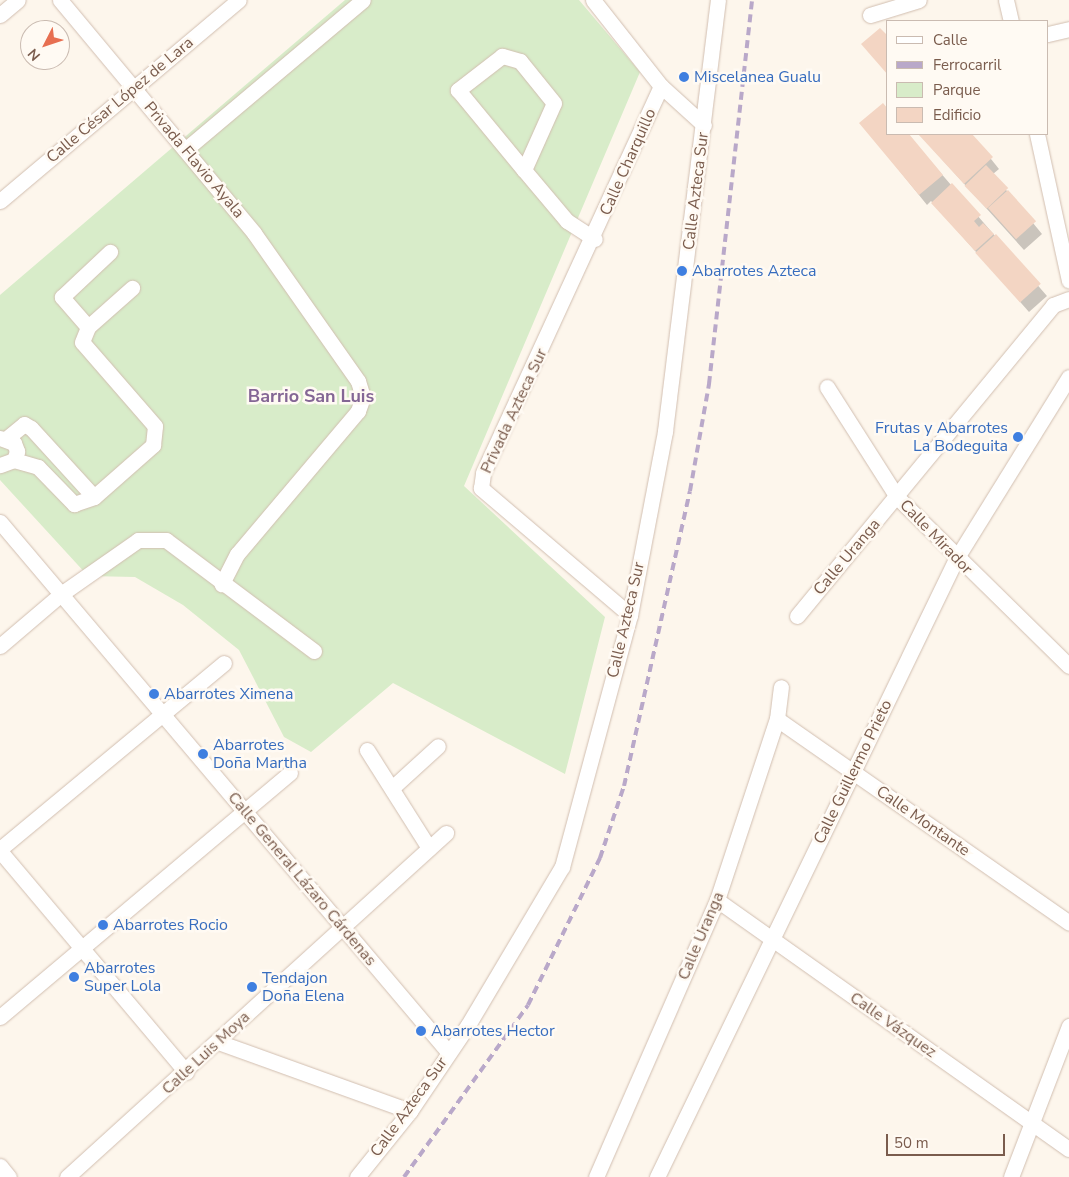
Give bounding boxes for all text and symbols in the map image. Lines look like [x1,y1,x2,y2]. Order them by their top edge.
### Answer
north arrow [20,20,70,70]
legend [886,20,1049,135]
text: Calle [933,30,968,50]
street label: Calle César López de Lara [43,33,197,167]
text: N [23,44,45,65]
text: Ferrocarril [933,55,1001,75]
place label: Miscelanea Gualu [694,67,821,87]
marker: Miscelanea Gualu [678,71,690,83]
text: Parque [933,80,981,100]
street label: Privada Flavio Ayala [140,98,248,222]
street label: Calle Charquillo [596,105,660,219]
text: Edificio [933,105,981,125]
street label: Calle Azteca Sur [679,131,713,251]
place label: Abarrotes Azteca [692,261,816,281]
marker: Abarrotes Azteca [676,265,688,277]
street label: Privada Azteca Sur [477,346,551,476]
district label: Barrio San Luis [248,385,374,407]
place label: Frutas y Abarrotes La Bodeguita [875,418,1008,456]
marker: Frutas y Abarrotes La Bodeguita [1012,431,1024,443]
street label: Calle Mirador [896,496,976,578]
street label: Calle Uranga [810,515,884,599]
street label: Calle Azteca Sur [603,560,649,680]
place label: Abarrotes Ximena [164,684,293,704]
marker: Abarrotes Ximena [148,688,160,700]
street label: Calle Guillermo Prieto [810,697,896,847]
place label: Abarrotes Doña Martha [213,735,307,773]
marker: Abarrotes Doña Martha [197,748,209,760]
street label: Calle Montante [872,782,974,860]
street label: Calle General Lázaro Cárdenas [224,788,380,970]
street label: Calle Uranga [674,889,728,983]
place label: Abarrotes Rocio [113,915,228,935]
marker: Abarrotes Rocio [97,919,109,931]
place label: Abarrotes Super Lola [84,958,161,996]
place label: Tendajon Doña Elena [262,968,345,1006]
marker: Abarrotes Super Lola [68,971,80,983]
marker: Tendajon Doña Elena [246,981,258,993]
street label: Calle Vázquez [846,988,940,1062]
street label: Calle Luis Moya [158,1007,254,1099]
place label: Abarrotes Hector [431,1021,555,1041]
marker: Abarrotes Hector [415,1025,427,1037]
street label: Calle Azteca Sur [366,1053,452,1161]
scale bar [889,1124,1008,1156]
text: 50 m [894,1133,929,1153]

